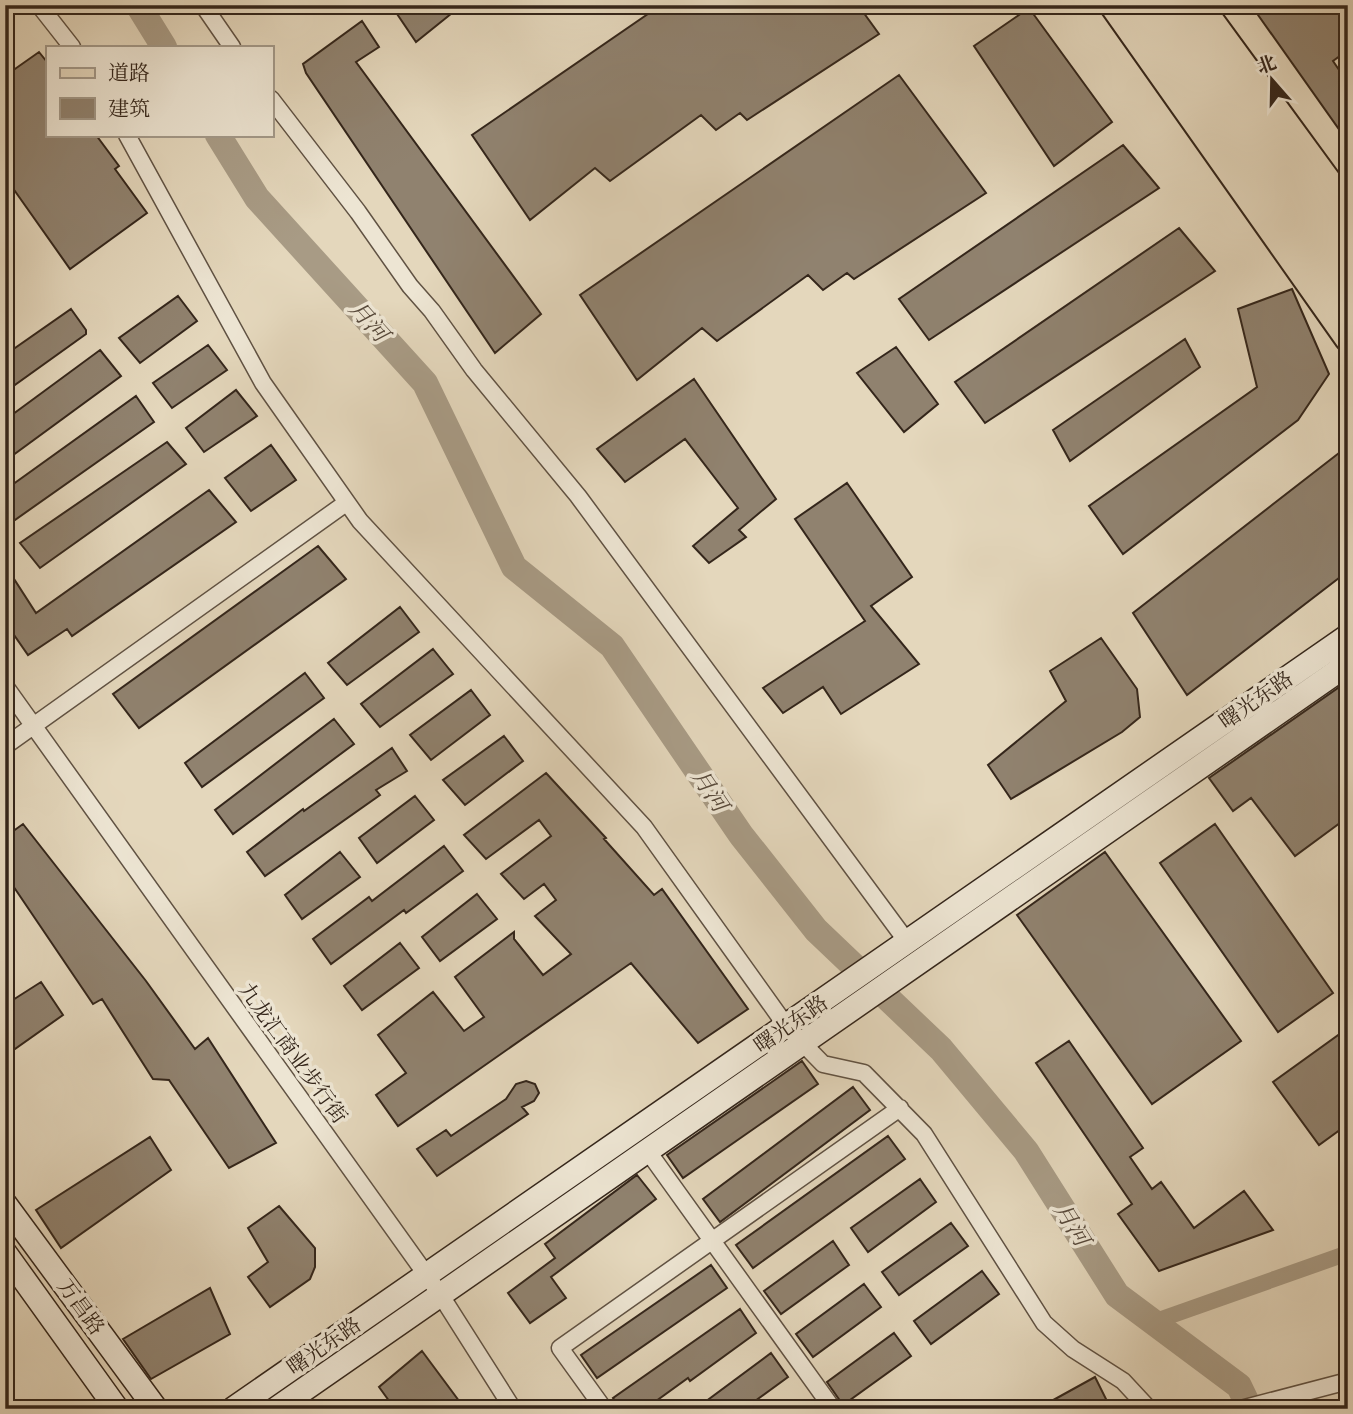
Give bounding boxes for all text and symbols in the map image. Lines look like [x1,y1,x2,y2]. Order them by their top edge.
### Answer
legend [46,46,273,136]
north arrow [1238,46,1308,116]
text: 北 [1253,50,1280,79]
text: 道路 [108,61,150,87]
text: 建筑 [108,97,150,123]
water label: 月河 [342,295,397,351]
street label: 曙光东路 [1215,666,1298,736]
water label: 月河 [685,764,736,821]
street label: 九龙汇商业步行街 [232,978,352,1129]
street label: 曙光东路 [750,990,833,1060]
water label: 月河 [1047,1198,1097,1255]
street label: 万昌路 [51,1274,109,1341]
street label: 曙光东路 [283,1312,366,1382]

